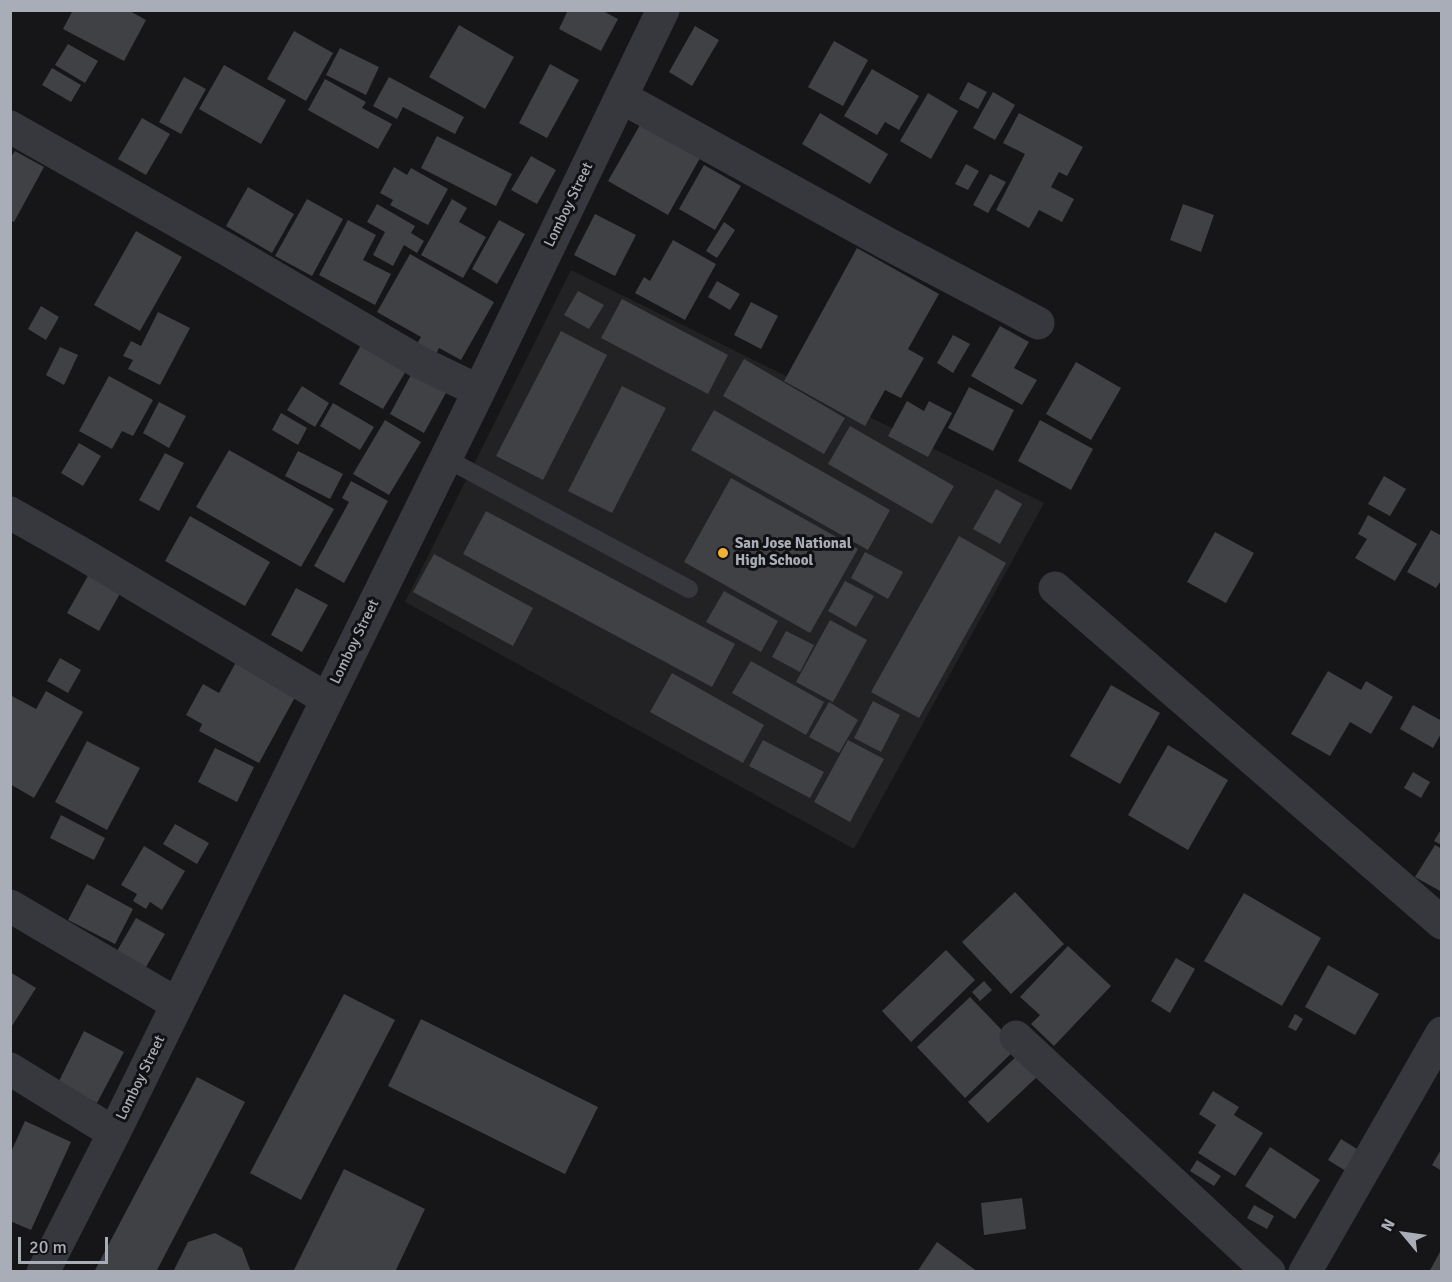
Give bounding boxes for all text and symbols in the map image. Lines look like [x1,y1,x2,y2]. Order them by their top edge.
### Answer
street label: Lomboy Street [541,160,597,250]
place label: San Jose National High School [735,535,851,570]
marker: San Jose National High School [716,546,730,560]
street label: Lomboy Street [327,597,383,687]
street label: Lomboy Street [113,1033,169,1123]
north arrow [1374,1204,1434,1264]
text: N [1377,1216,1400,1235]
scale bar [21,1225,111,1263]
text: 20 m [29,1236,67,1258]

